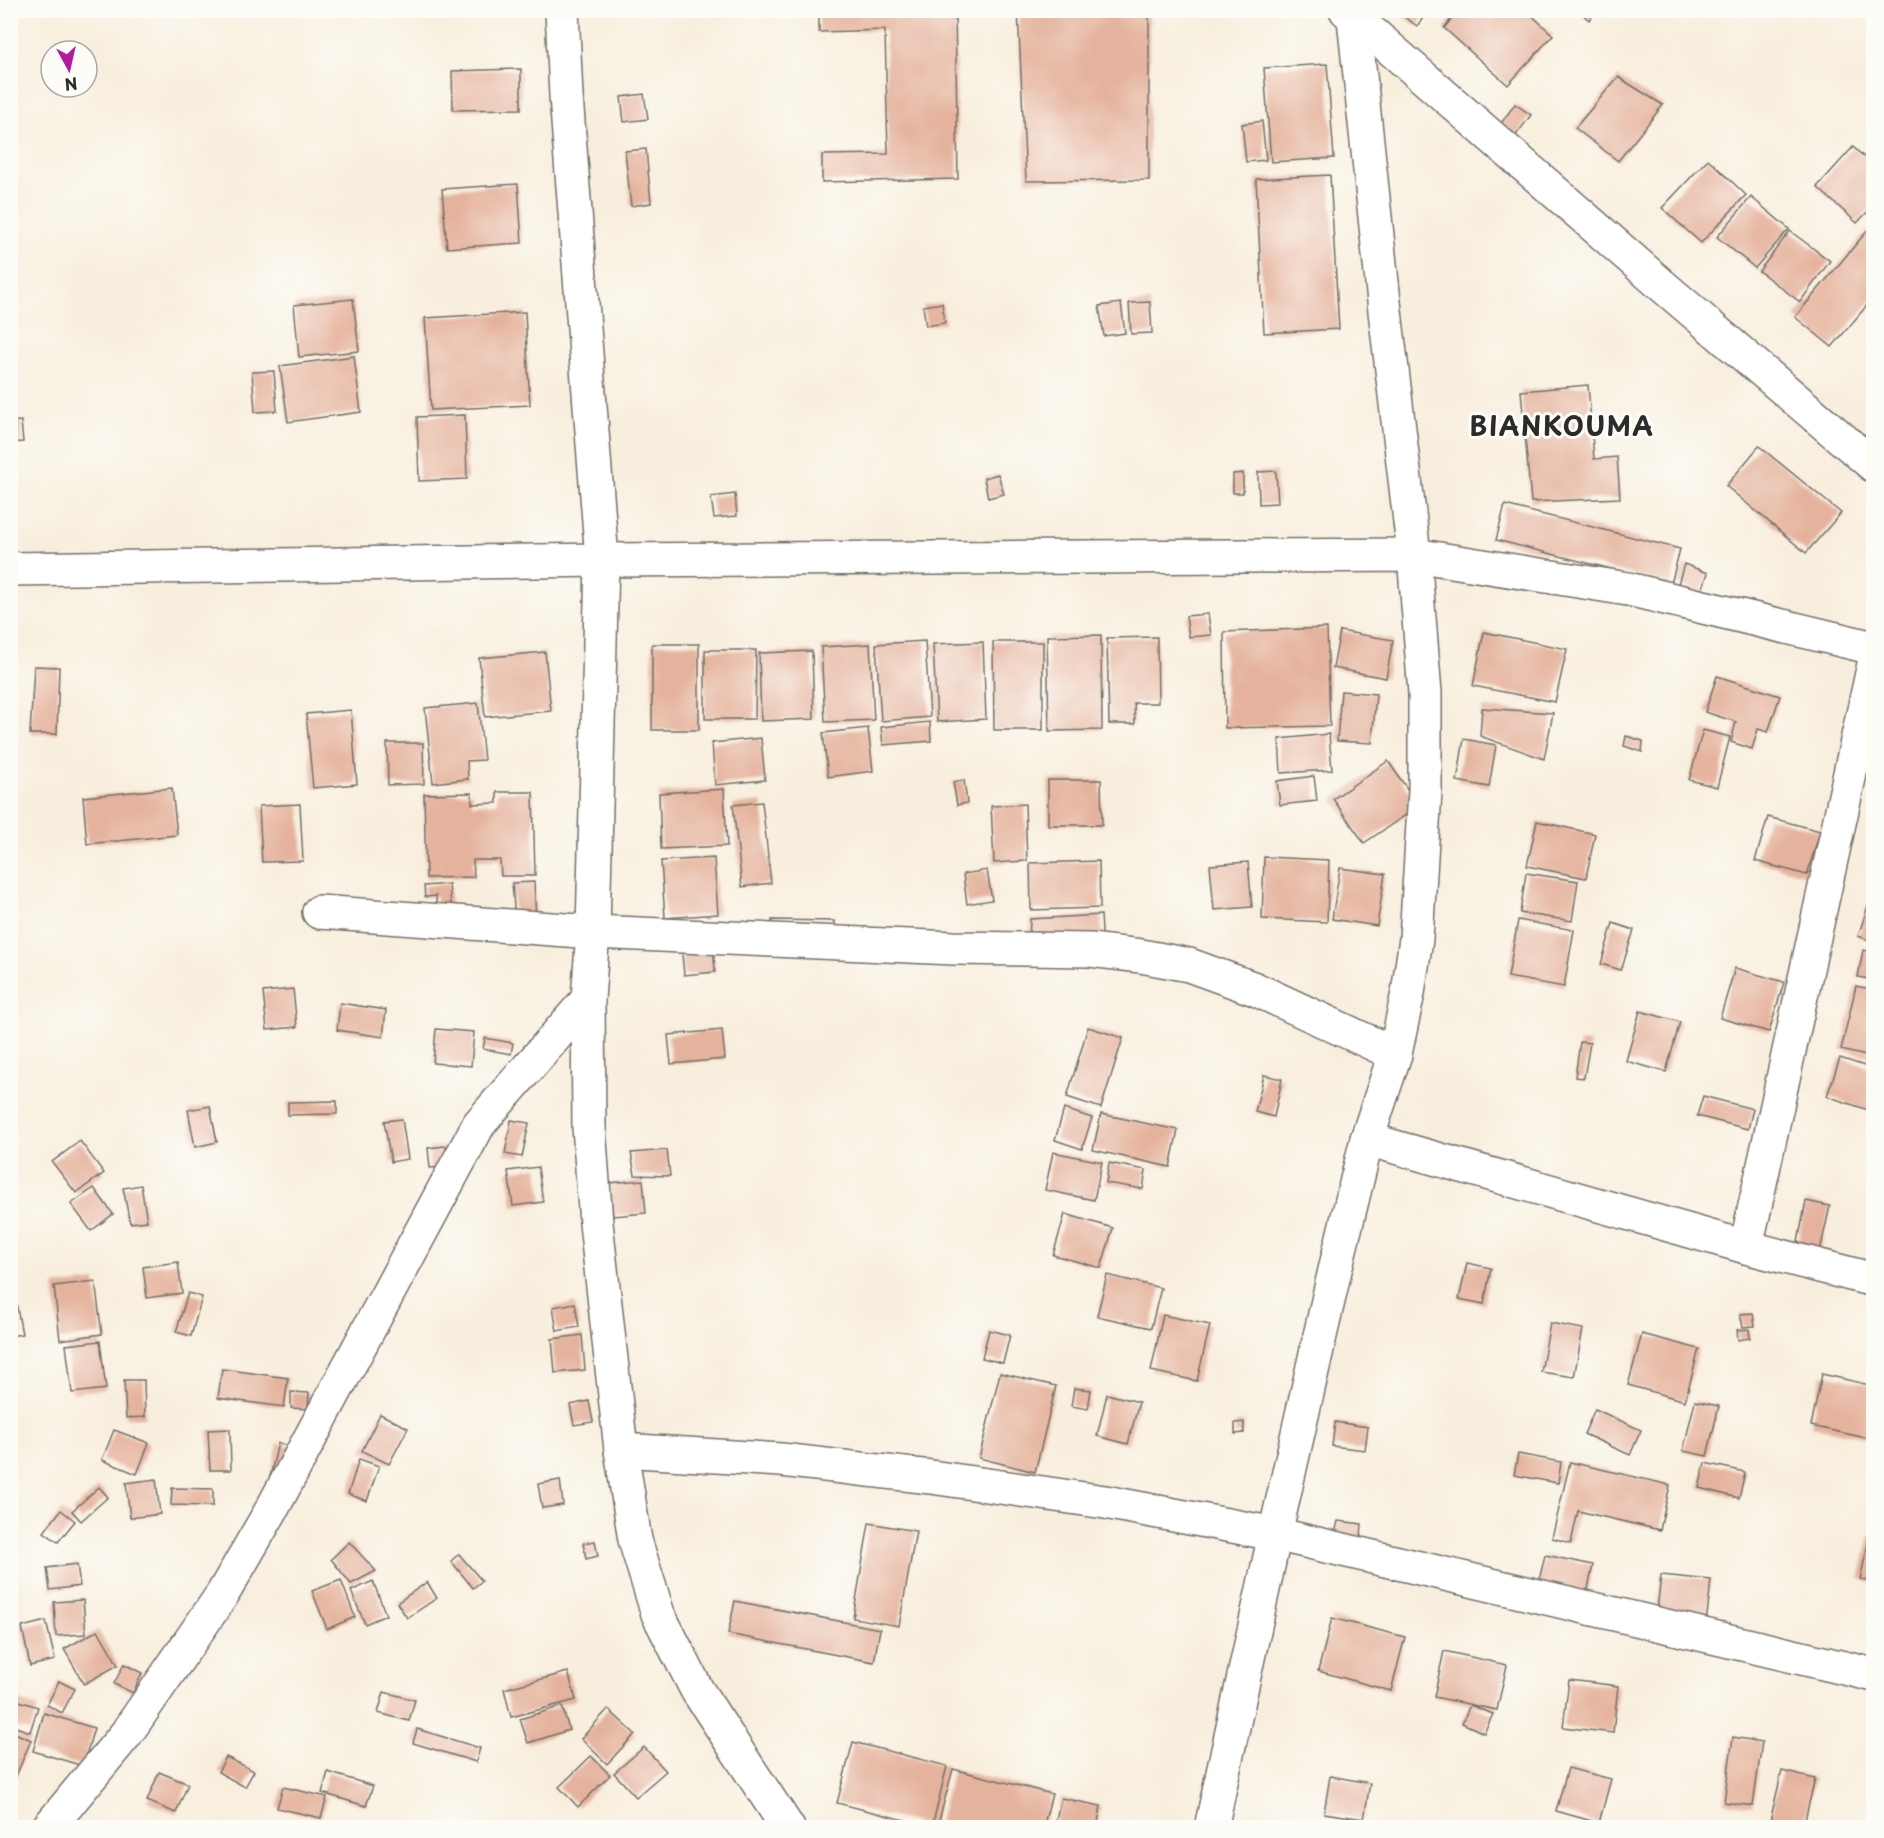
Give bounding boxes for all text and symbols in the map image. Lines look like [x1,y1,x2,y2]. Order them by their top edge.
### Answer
north arrow [39,39,99,99]
text: N [63,72,79,98]
district label: BIANKOUMA [1470,406,1654,445]

